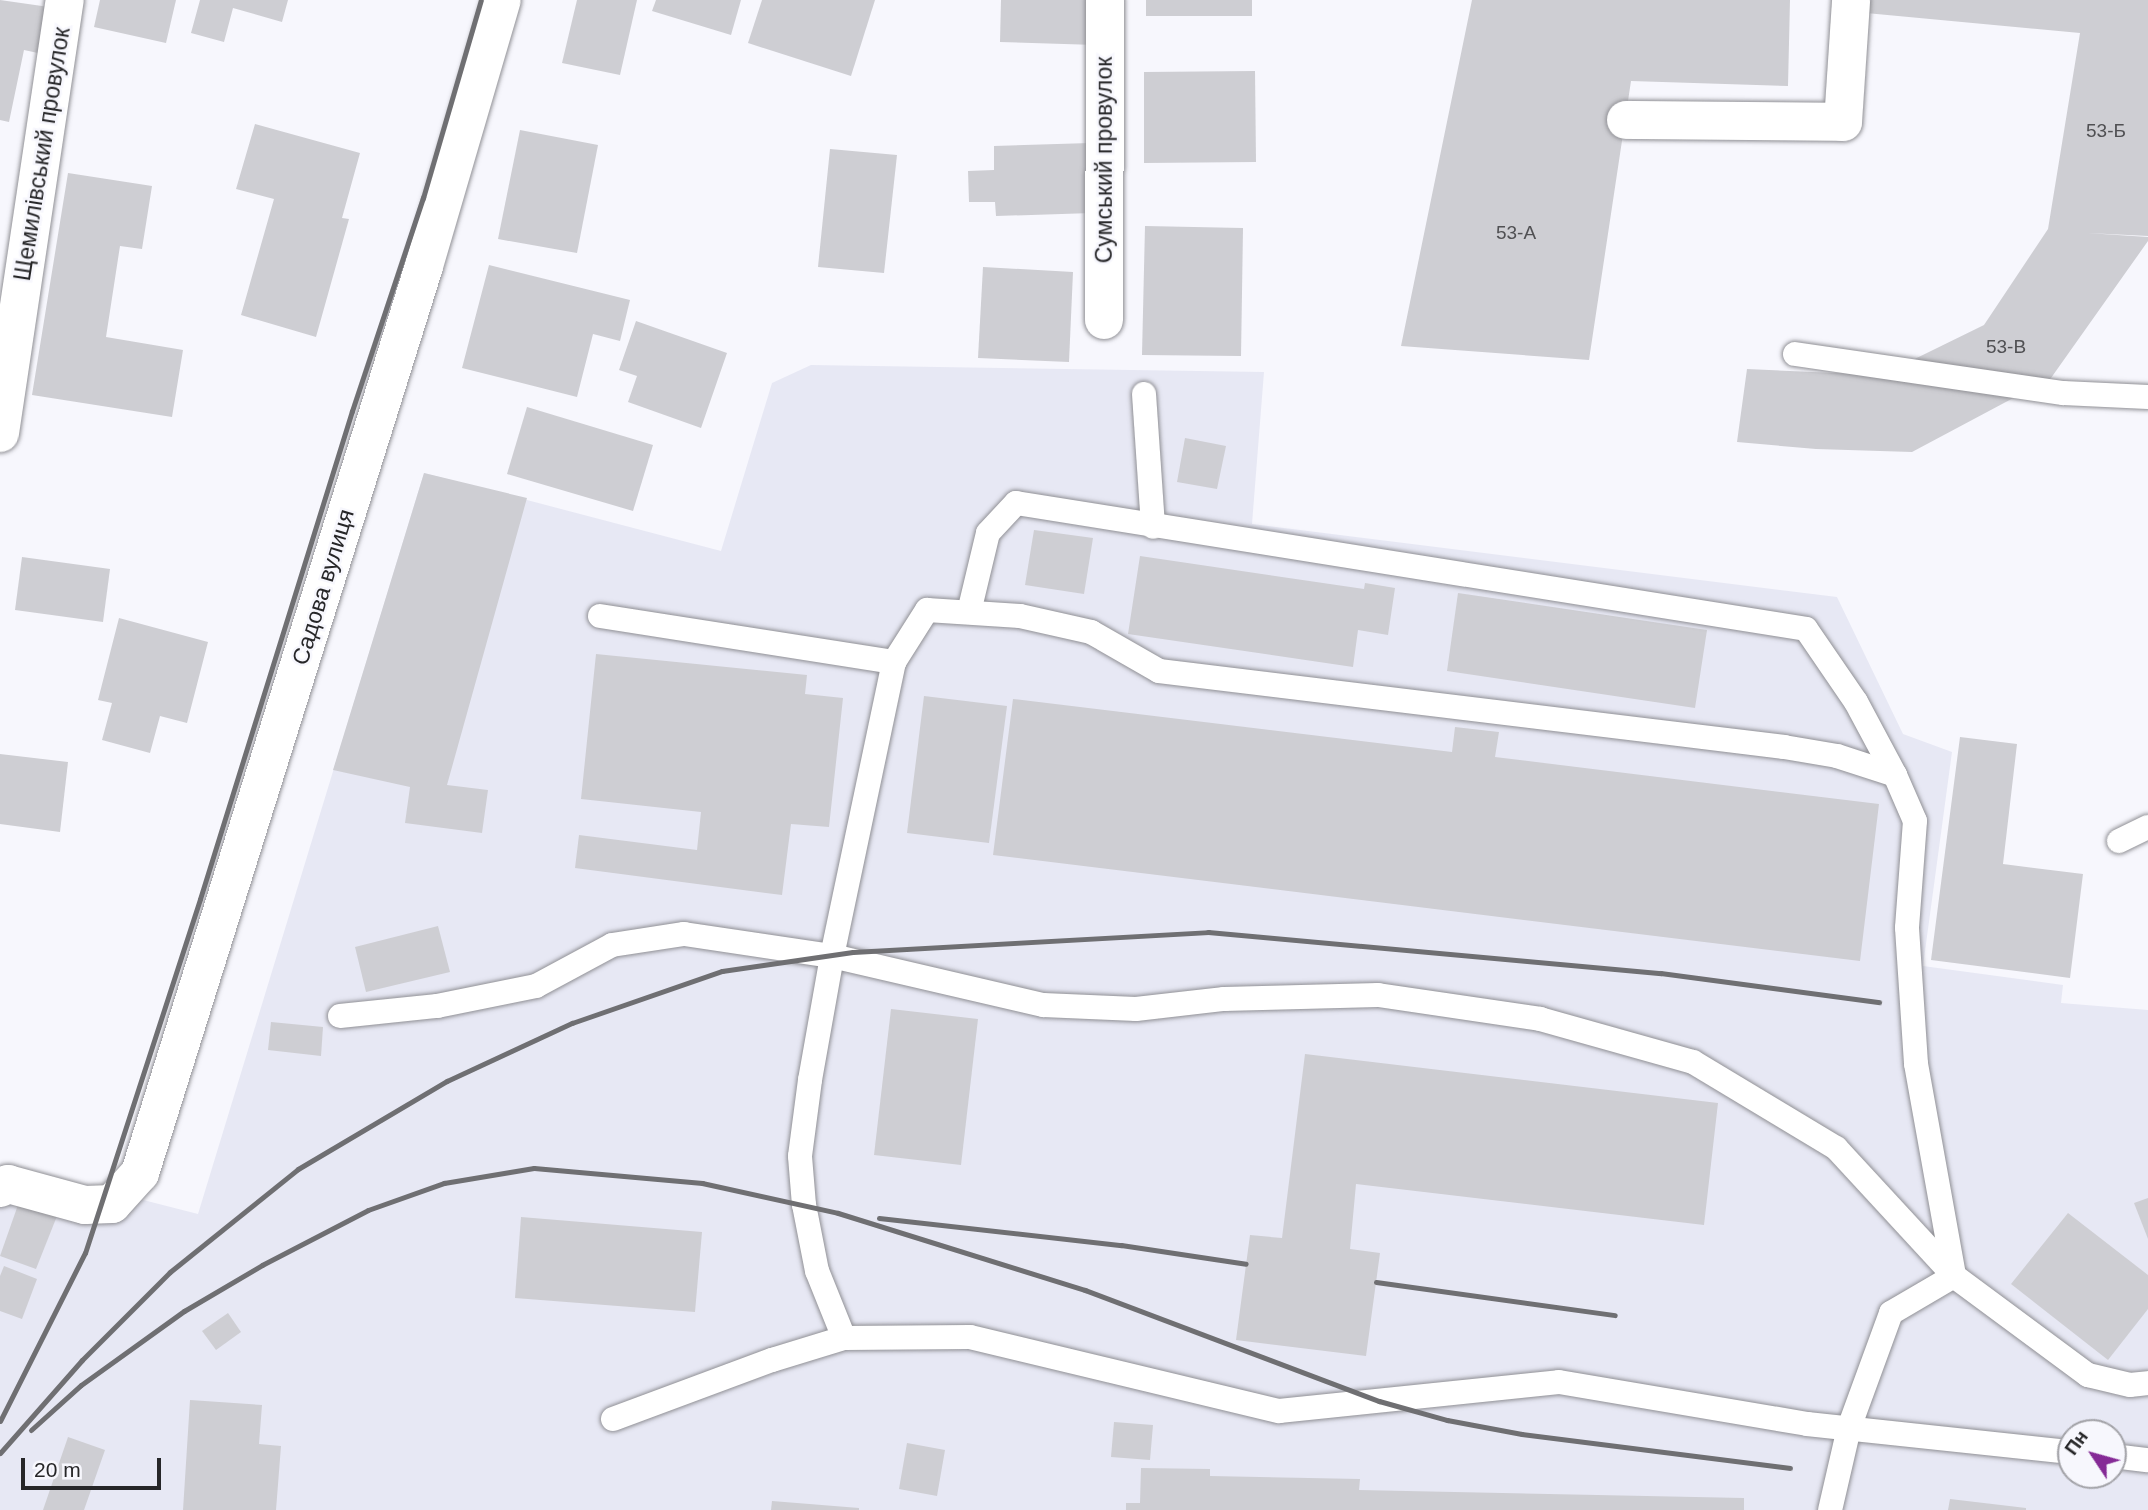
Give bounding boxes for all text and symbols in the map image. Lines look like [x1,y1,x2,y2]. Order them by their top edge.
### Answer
street label: Щемилівський провулок [8,25,76,283]
street label: Сумський провулок [1090,57,1118,263]
house number: 53-Б [2086,120,2126,142]
house number: 53-А [1496,222,1536,244]
house number: 53-В [1986,336,2026,358]
street label: Садова вулиця [286,506,360,668]
north arrow [2057,1419,2127,1489]
text: Пн [2060,1426,2092,1459]
scale bar [24,1444,164,1488]
text: 20 m [34,1458,81,1481]

